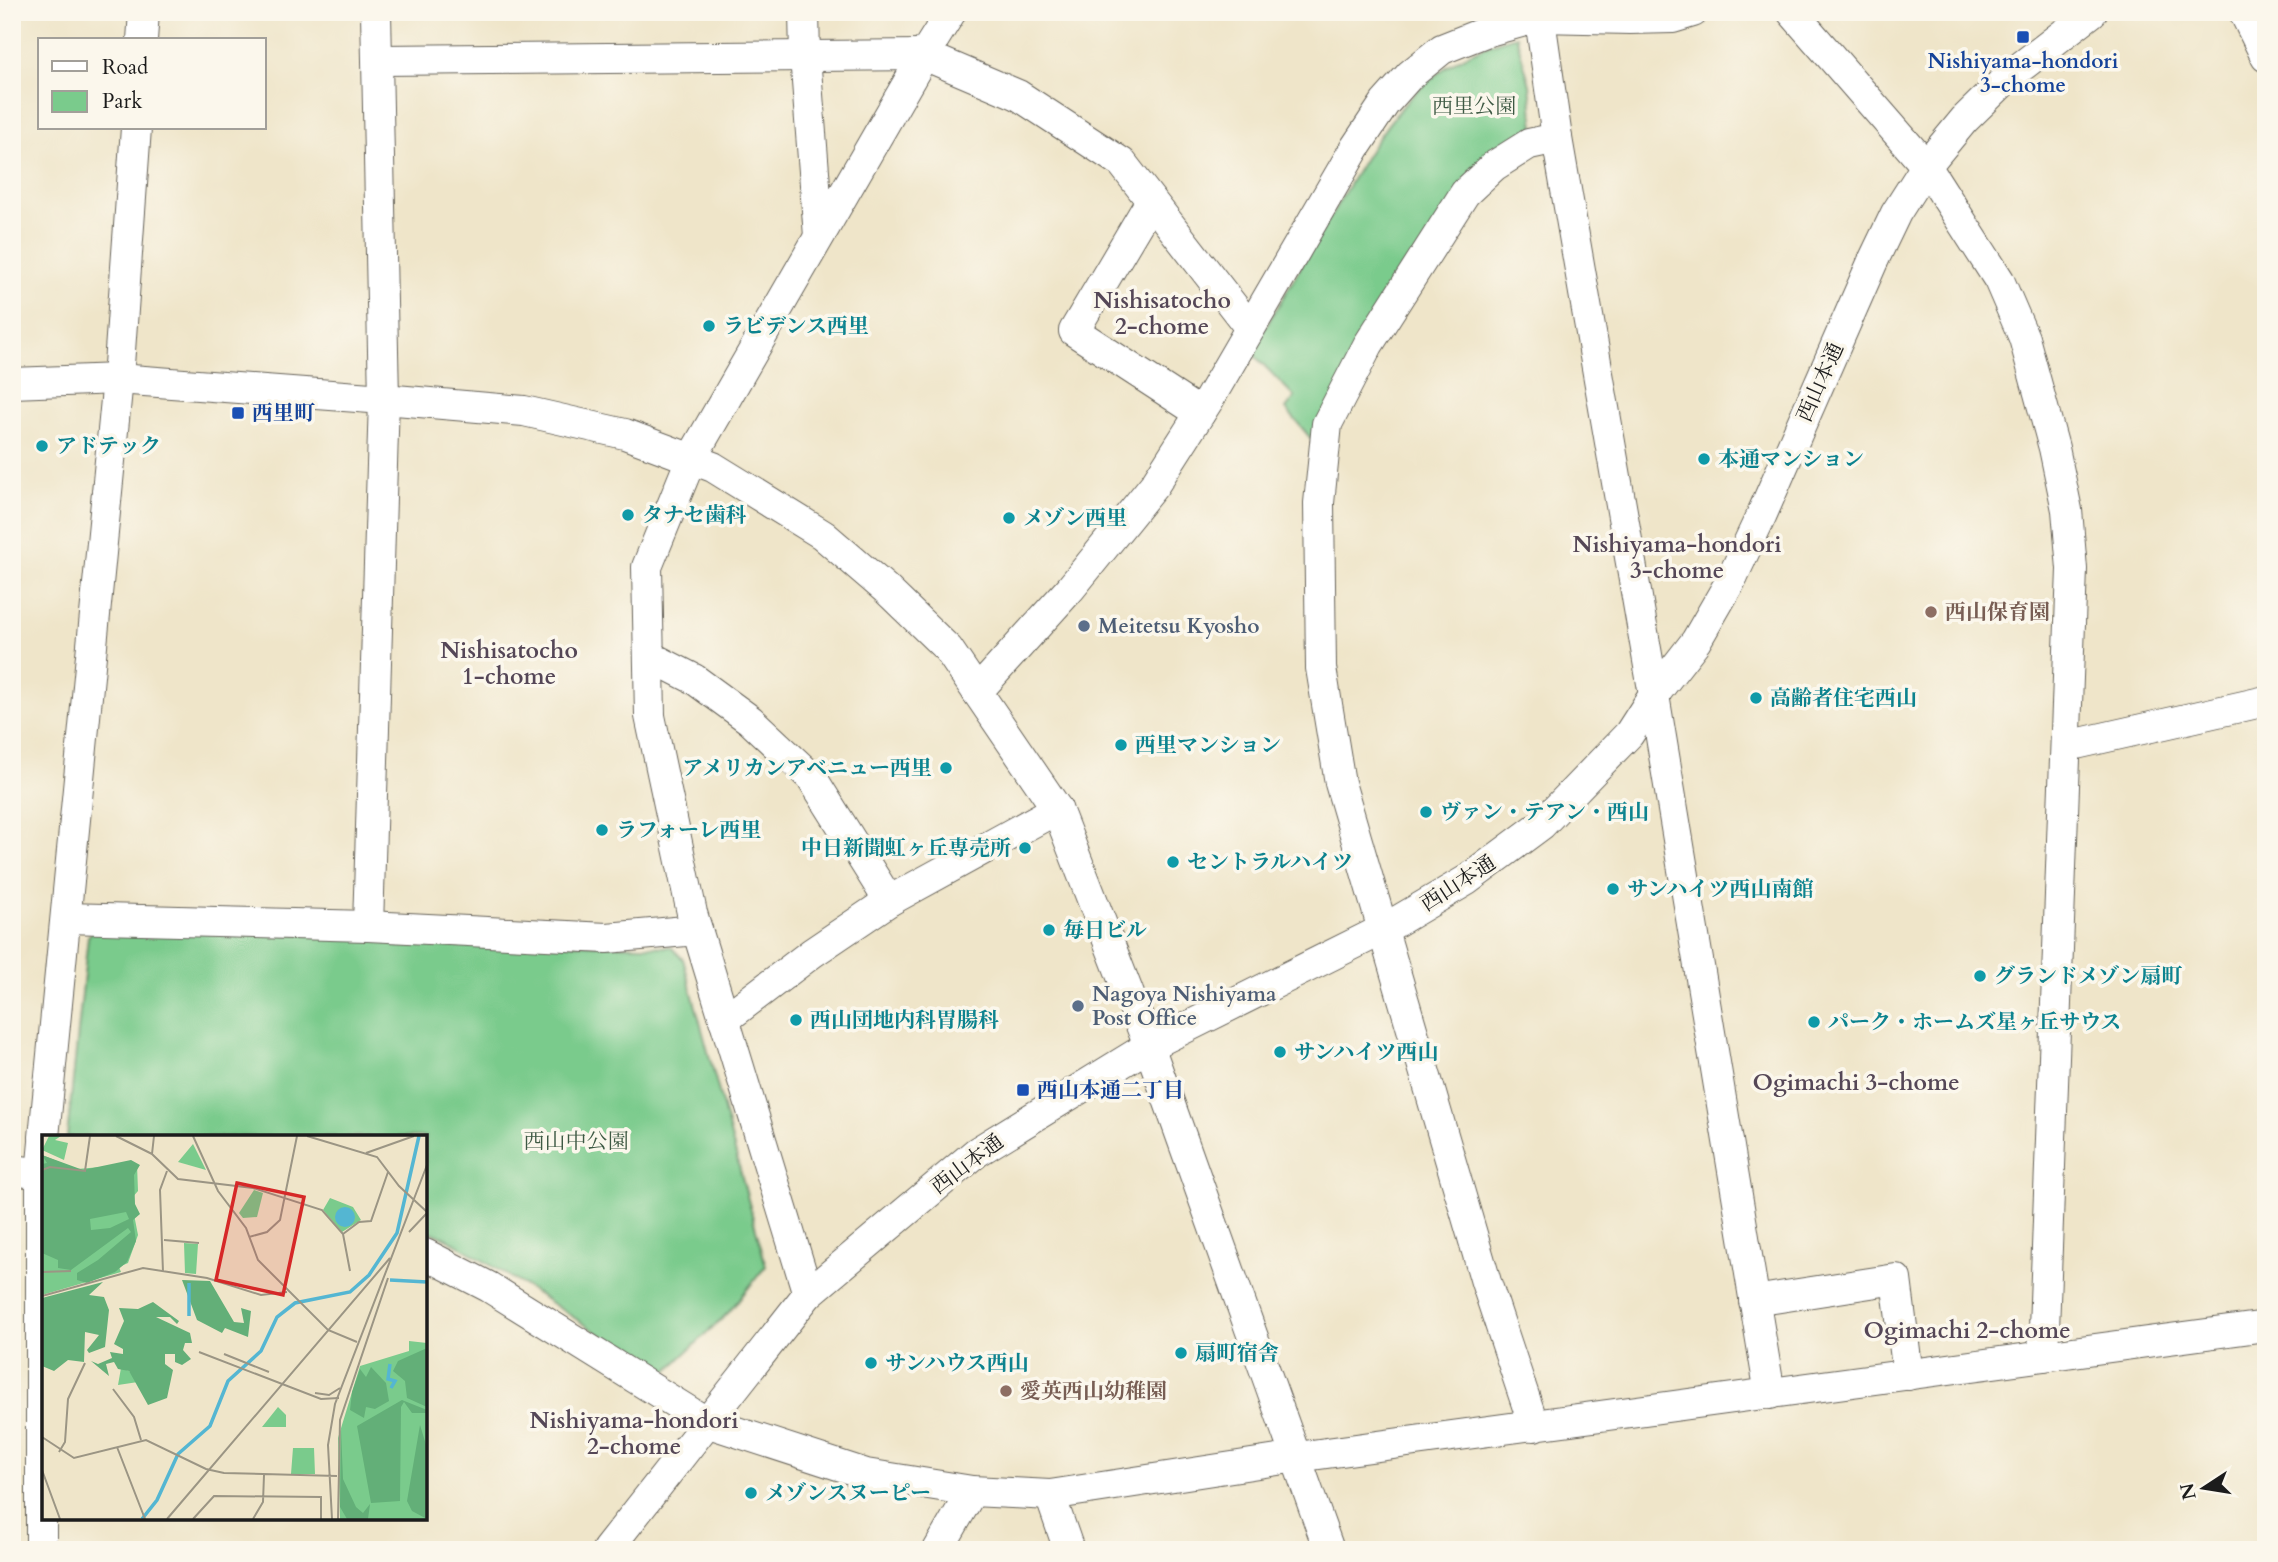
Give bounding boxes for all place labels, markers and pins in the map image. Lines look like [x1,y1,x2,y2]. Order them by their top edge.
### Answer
marker: Nishiyama-hondori 3-chome [2015,29,2031,45]
place label: Nishiyama-hondori 3-chome [1928,47,2119,100]
place label: ラビデンス西里 [723,312,869,341]
marker: ラビデンス西里 [701,318,717,334]
place label: 西里町 [252,399,315,428]
marker: 西里町 [230,405,246,421]
place label: アドテック [56,432,161,461]
marker: アドテック [34,438,50,454]
place label: 本通マンション [1718,445,1864,474]
marker: 本通マンション [1696,451,1712,467]
place label: タナセ歯科 [642,501,747,530]
place label: メゾン西里 [1023,504,1127,533]
marker: タナセ歯科 [620,507,636,523]
marker: メゾン西里 [1001,510,1017,526]
place label: 西山保育園 [1945,598,2050,627]
marker: 西山保育園 [1923,604,1939,620]
place label: Meitetsu Kyosho [1098,612,1259,641]
marker: Meitetsu Kyosho [1076,618,1092,634]
place label: 高齢者住宅西山 [1770,684,1917,713]
marker: 高齢者住宅西山 [1748,690,1764,706]
place label: 西里マンション [1135,731,1281,760]
marker: 西里マンション [1113,737,1129,753]
place label: アメリカンアベニュー西里 [682,754,932,783]
marker: アメリカンアベニュー西里 [938,760,954,776]
place label: ヴァン・テアン・西山 [1440,798,1649,827]
marker: ヴァン・テアン・西山 [1418,804,1434,820]
place label: ラフォーレ西里 [616,816,762,845]
marker: ラフォーレ西里 [594,822,610,838]
place label: 中日新聞虹ヶ丘専売所 [801,834,1011,863]
marker: 中日新聞虹ヶ丘専売所 [1017,840,1033,856]
place label: セントラルハイツ [1187,848,1353,877]
marker: セントラルハイツ [1165,854,1181,870]
place label: サンハイツ西山南館 [1627,875,1813,904]
marker: サンハイツ西山南館 [1605,881,1621,897]
place label: 毎日ビル [1063,916,1147,945]
marker: 毎日ビル [1041,922,1057,938]
place label: グランドメゾン扇町 [1994,962,2182,991]
marker: グランドメゾン扇町 [1972,968,1988,984]
place label: Nagoya Nishiyama Post Office [1092,980,1277,1033]
marker: Nagoya Nishiyama Post Office [1070,998,1086,1014]
place label: 西山団地内科胃腸科 [810,1006,999,1035]
place label: パーク・ホームズ星ヶ丘サウス [1828,1008,2121,1037]
marker: 西山団地内科胃腸科 [788,1012,804,1028]
marker: パーク・ホームズ星ヶ丘サウス [1806,1014,1822,1030]
place label: サンハイツ西山 [1294,1038,1438,1067]
marker: サンハイツ西山 [1272,1044,1288,1060]
place label: 西山本通二丁目 [1037,1076,1184,1105]
marker: 西山本通二丁目 [1015,1082,1031,1098]
place label: 扇町宿舎 [1195,1339,1279,1368]
marker: 扇町宿舎 [1173,1345,1189,1361]
place label: サンハウス西山 [885,1349,1029,1378]
marker: サンハウス西山 [863,1355,879,1371]
place label: 愛英西山幼稚園 [1020,1377,1167,1406]
marker: 愛英西山幼稚園 [998,1383,1014,1399]
place label: メゾンスヌーピー [765,1479,931,1508]
marker: メゾンスヌーピー [743,1485,759,1501]

